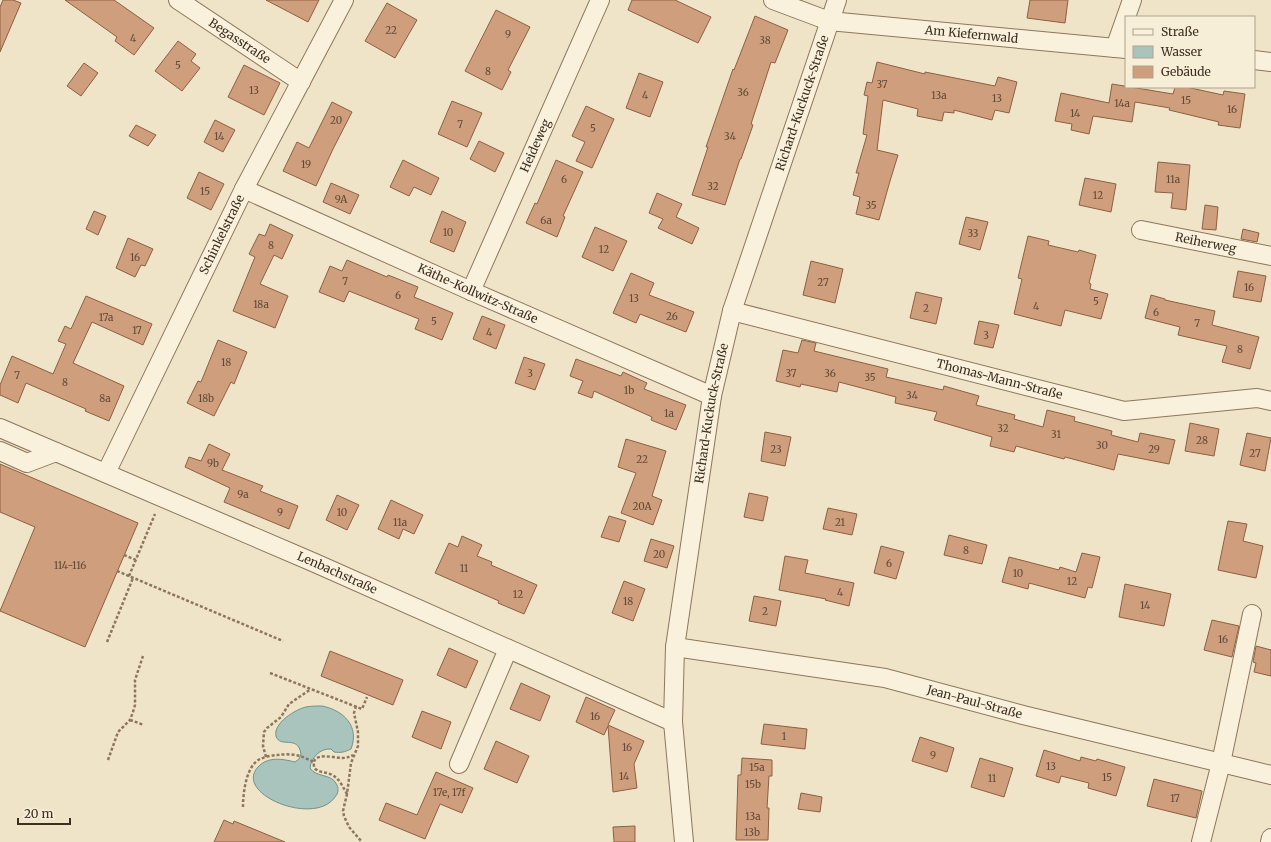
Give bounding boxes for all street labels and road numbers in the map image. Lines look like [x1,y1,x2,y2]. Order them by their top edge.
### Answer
street label: Begasstraße [206,15,274,67]
street label: Am Kiefernwald [923,22,1019,46]
street label: Richard-Kuckuck-Straße [772,33,832,173]
street label: Heideweg [517,116,554,174]
street label: Schinkelstraße [196,192,247,277]
street label: Reiherweg [1174,229,1238,256]
street label: Käthe-Kollwitz-Straße [415,260,540,326]
street label: Richard-Kuckuck-Straße [691,342,731,484]
street label: Thomas-Mann-Straße [935,355,1064,402]
street label: Lenbachstraße [295,548,380,597]
street label: Jean-Paul-Straße [925,681,1024,721]

